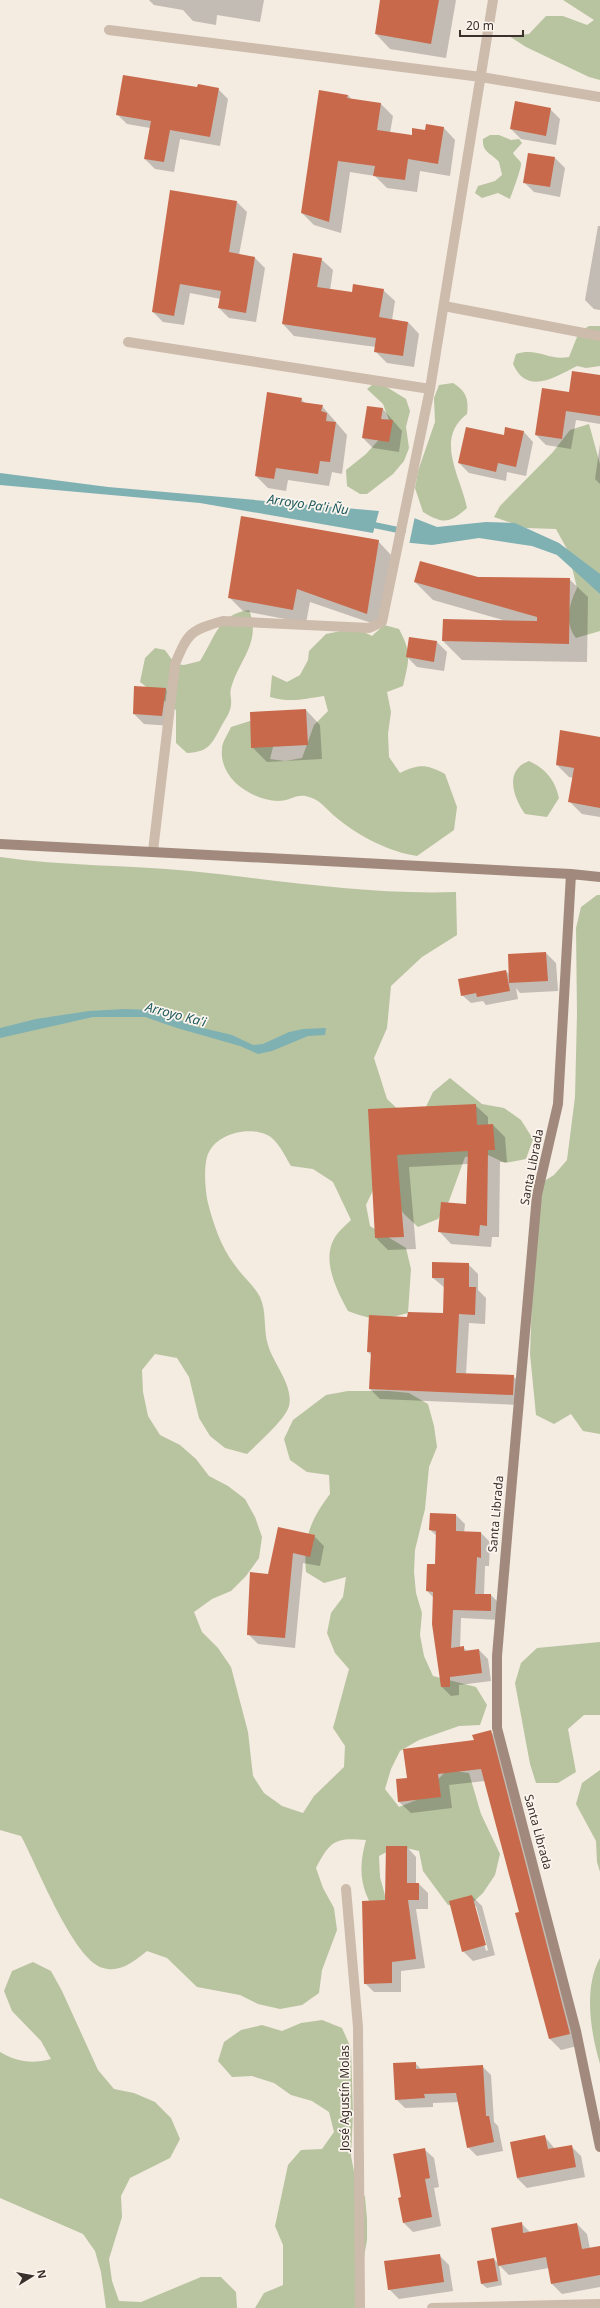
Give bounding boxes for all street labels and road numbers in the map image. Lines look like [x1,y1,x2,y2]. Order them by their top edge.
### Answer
street label: Santa Librada [516,1127,547,1206]
street label: Santa Librada [484,1475,507,1553]
street label: Santa Librada [520,1792,557,1871]
street label: José Agustín Molas [336,2045,353,2152]

